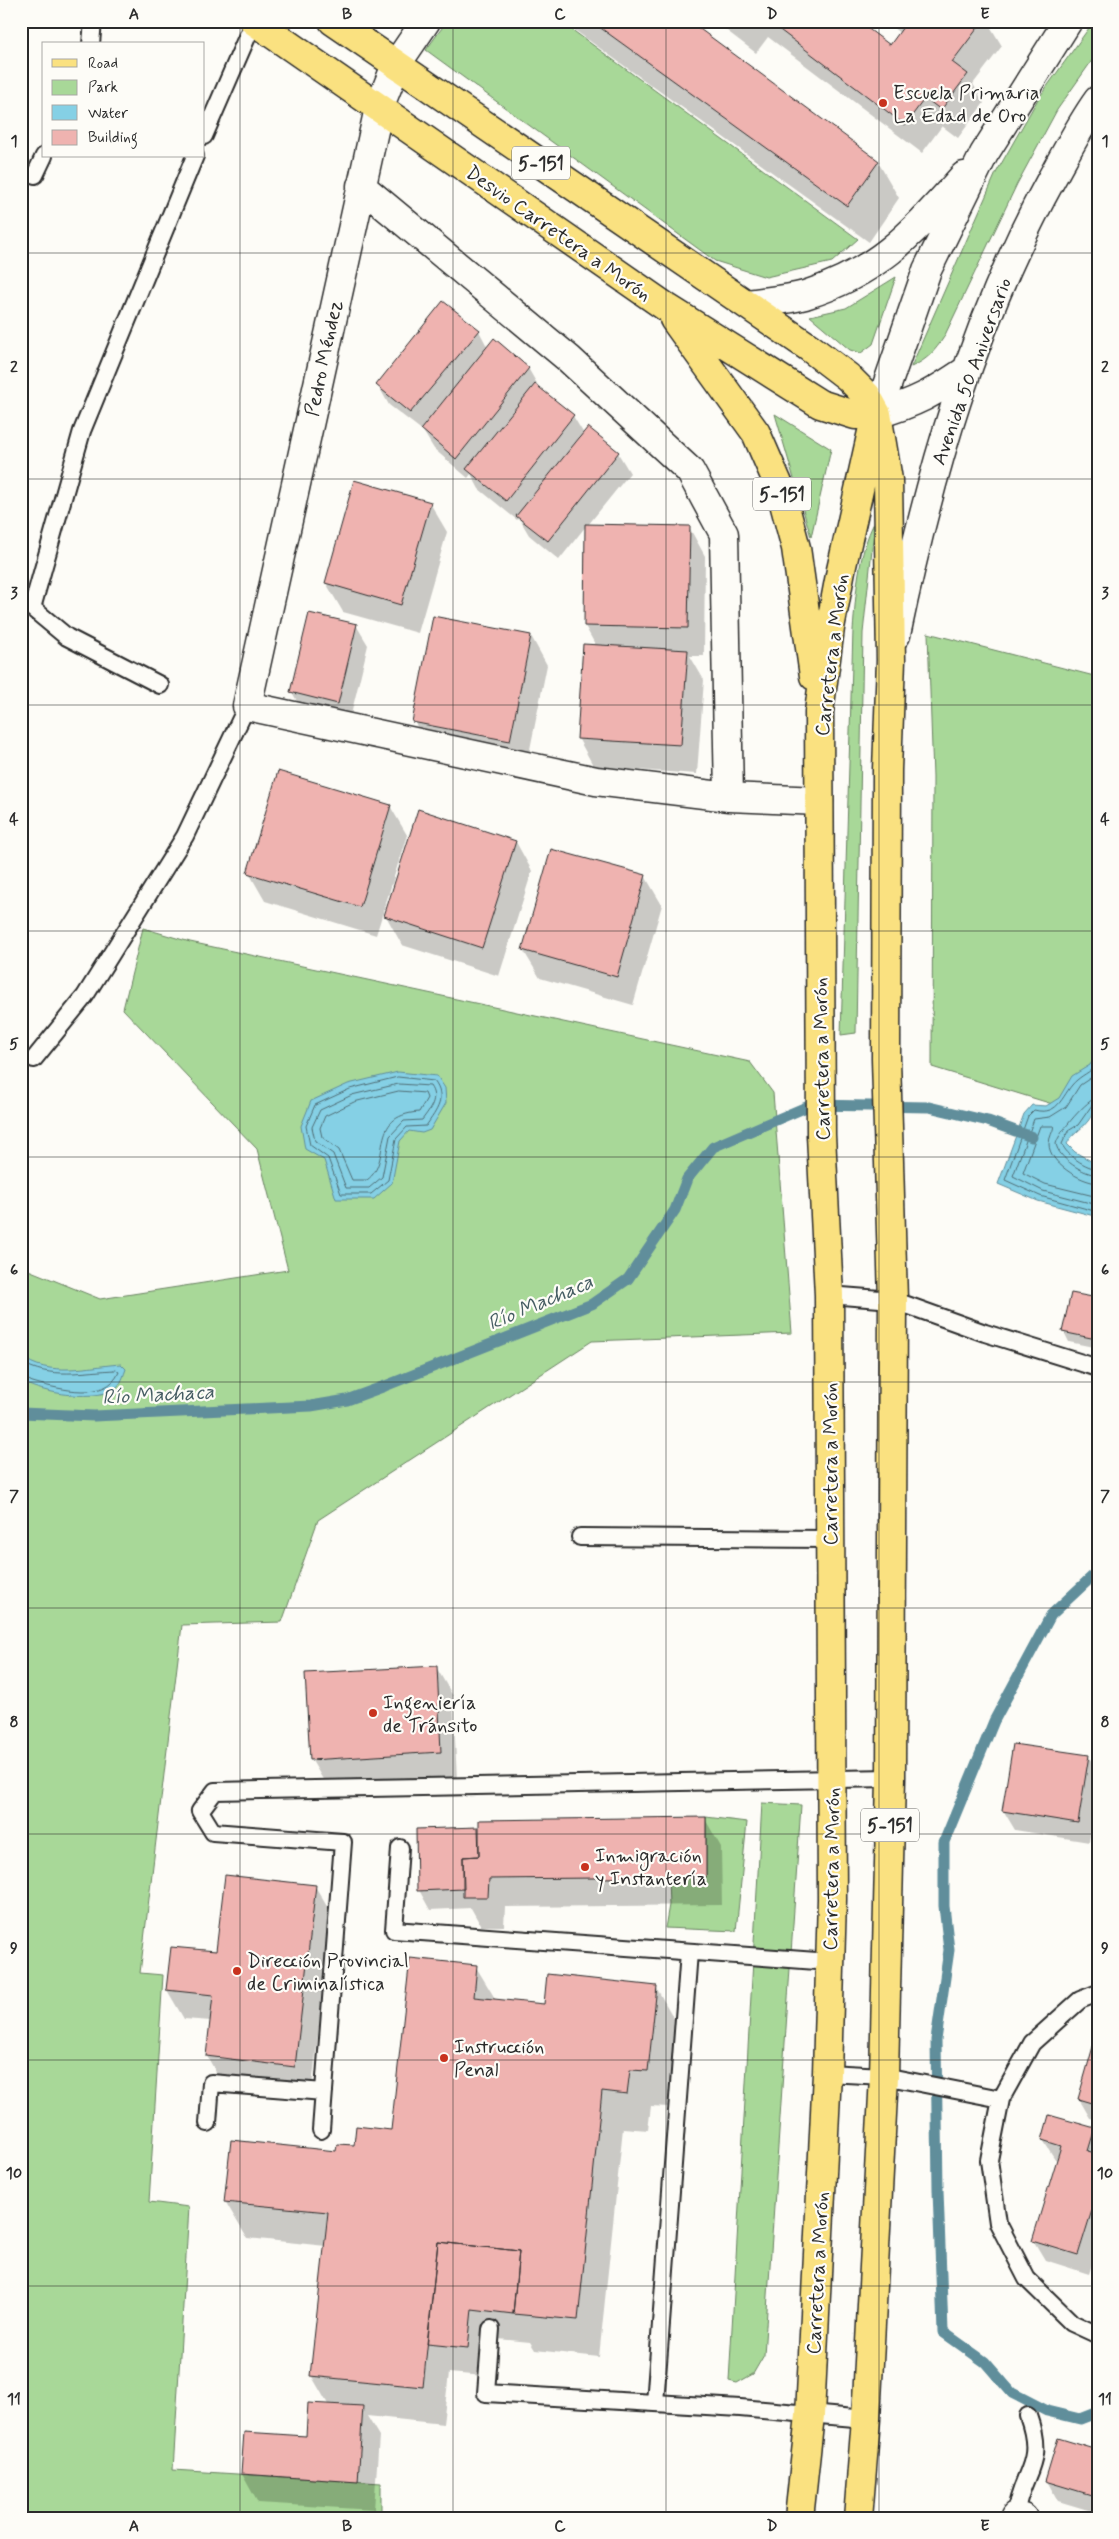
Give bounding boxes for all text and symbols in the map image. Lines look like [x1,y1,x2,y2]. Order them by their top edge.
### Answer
text: A [129,4,139,25]
text: B [342,4,352,25]
text: C [554,4,566,25]
text: D [766,4,778,25]
text: E [980,4,990,25]
legend [42,42,205,158]
text: Road [88,54,118,74]
text: Park [88,78,118,98]
place label: Escuela Primaria La Edad de Oro [893,80,1039,130]
marker: Escuela Primaria La Edad de Oro [877,97,889,109]
text: Water [88,104,128,124]
text: Building [88,128,138,149]
text: 1 [10,131,18,152]
text: 1 [1101,131,1109,152]
road number: 5-151 [512,146,570,180]
street label: Desvio Carretera a Morón [460,160,656,309]
street label: Avenida 50 Aniversario [926,274,1019,469]
street label: Pedro Méndez [299,298,350,419]
text: 2 [10,357,18,378]
text: 2 [1101,357,1109,378]
road number: 5-151 [753,478,811,510]
street label: Carretera a Morón [809,573,856,738]
text: 3 [10,583,18,604]
text: 3 [1101,583,1109,604]
text: 4 [9,809,19,830]
text: 4 [1100,809,1110,830]
street label: Carretera a Morón [808,977,837,1141]
text: 5 [9,1034,19,1055]
text: 5 [1100,1034,1110,1055]
text: 6 [10,1260,18,1281]
text: 6 [1101,1260,1109,1281]
water label: Río Machaca [483,1268,597,1338]
water label: Río Machaca [101,1378,215,1412]
street label: Carretera a Morón [818,1382,845,1546]
text: 7 [9,1486,19,1507]
text: 7 [1100,1486,1110,1507]
place label: Ingeniería de Tránsito [383,1690,477,1740]
marker: Ingeniería de Tránsito [367,1707,379,1719]
text: 8 [9,1712,19,1733]
text: 8 [1100,1712,1110,1733]
street label: Carretera a Morón [818,1787,847,1951]
road number: 5-151 [861,1808,919,1842]
place label: Inmigración y Instantería [595,1843,707,1893]
marker: Inmigración y Instantería [579,1861,591,1873]
text: 9 [10,1938,18,1959]
text: 9 [1101,1938,1109,1959]
place label: Dirección Provincial de Criminalística [247,1948,409,1998]
marker: Dirección Provincial de Criminalística [231,1965,243,1977]
place label: Instrucción Penal [454,2034,544,2084]
marker: Instrucción Penal [438,2052,450,2064]
text: 10 [6,2163,22,2184]
text: 10 [1097,2163,1113,2184]
street label: Carretera a Morón [801,2191,836,2355]
text: 11 [7,2389,21,2410]
text: 11 [1098,2389,1112,2410]
text: A [129,2516,139,2537]
text: B [342,2516,352,2537]
text: C [554,2516,566,2537]
text: D [766,2516,778,2537]
text: E [980,2516,990,2537]

